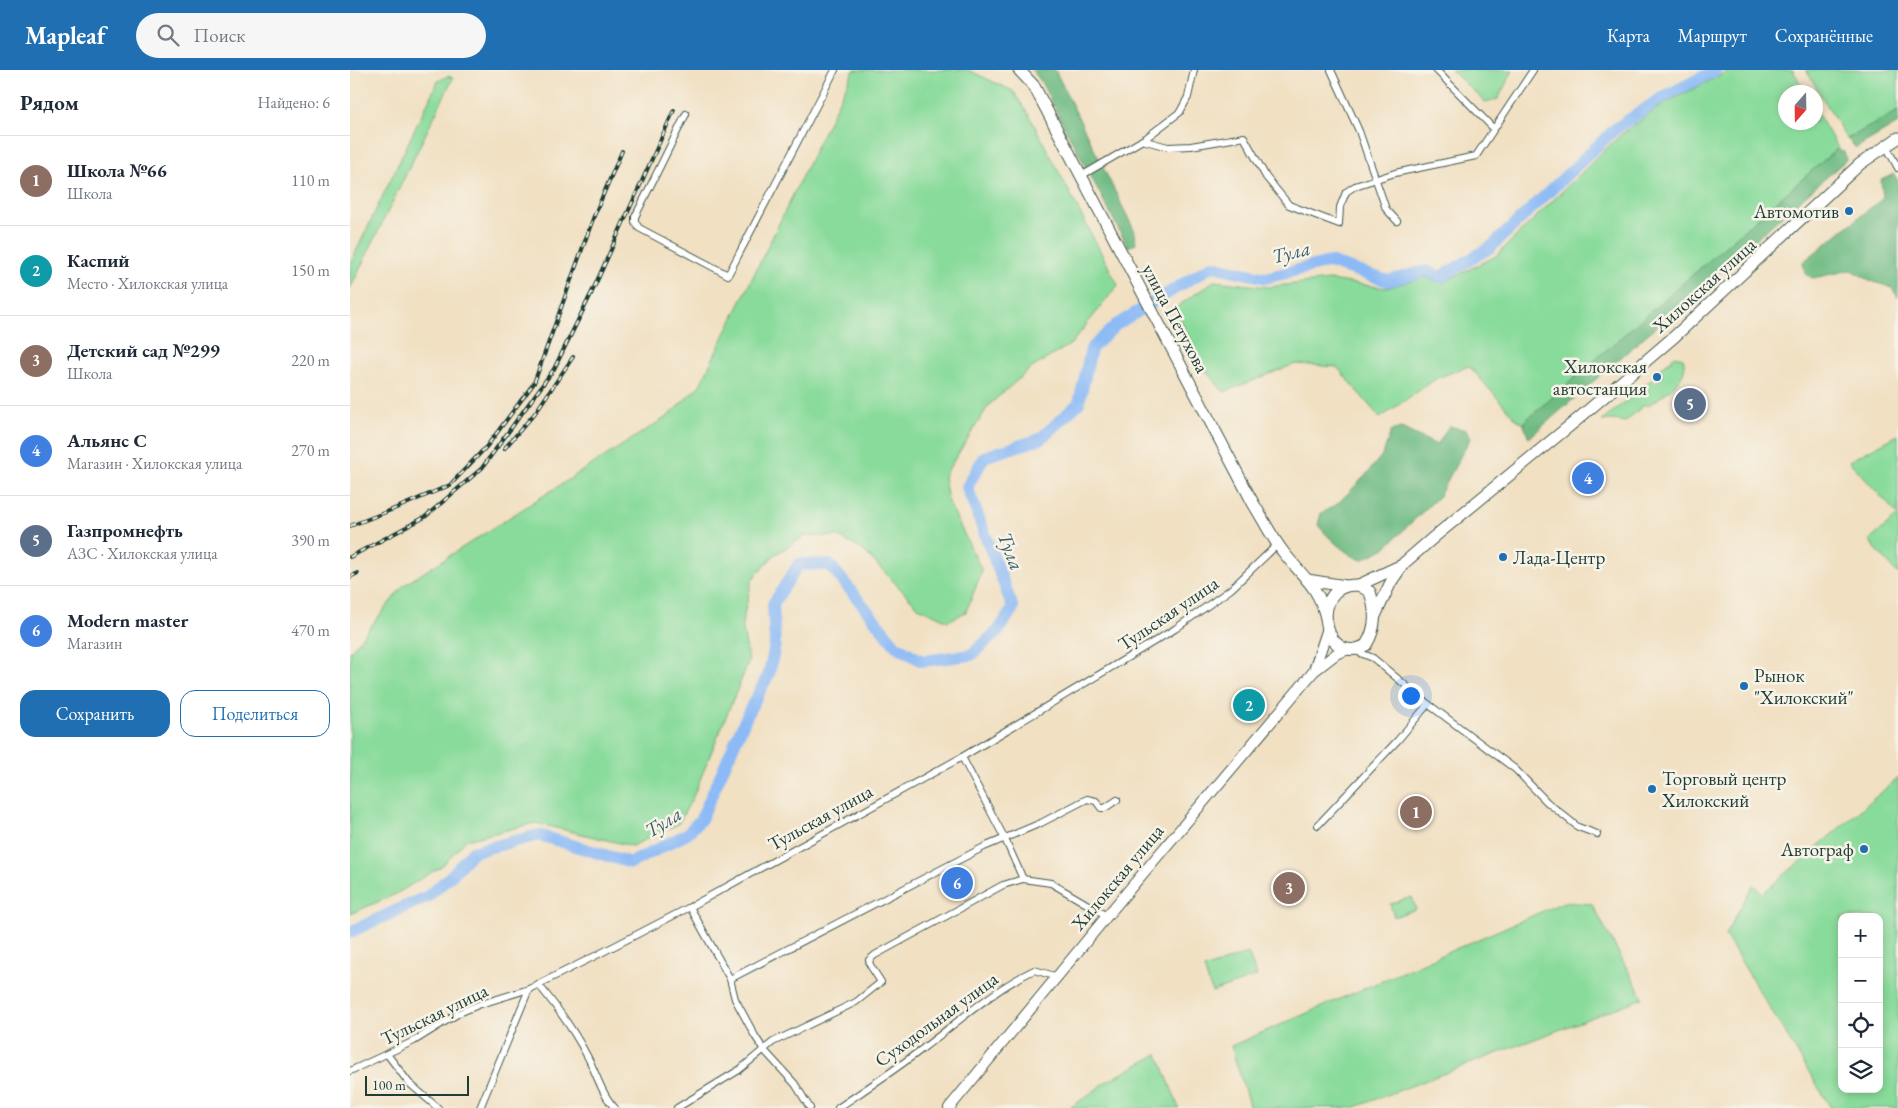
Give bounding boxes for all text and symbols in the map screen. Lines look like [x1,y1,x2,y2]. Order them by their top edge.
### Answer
search box [136,13,486,58]
text: Mapleaf [25,20,106,51]
icon: search [154,21,182,49]
text: Поиск [194,23,245,48]
text: Карта [1607,24,1650,47]
text: Маршрут [1678,24,1747,47]
text: Сохранённые [1775,24,1873,47]
north arrow [1778,85,1823,130]
text: Рядом [20,89,79,116]
text: Найдено: 6 [258,92,330,113]
text: Школа №66 [67,158,167,183]
text: 1 [32,170,40,191]
text: 110 m [291,170,330,191]
text: Школа [67,183,112,204]
place label: Автомотив [1753,199,1839,224]
marker: Автомотив [1843,205,1855,217]
street label: Хилокская улица [1646,232,1762,339]
water label: Тула [1269,235,1313,269]
text: Каспий [67,248,130,273]
street label: улица Петухова [1136,259,1215,378]
text: 2 [32,260,40,281]
text: 150 m [291,260,330,281]
text: Место · Хилокская улица [67,273,228,294]
text: Детский сад №299 [67,338,220,363]
text: 3 [32,350,40,371]
text: 220 m [291,350,330,371]
place label: Хилокская автостанция [1553,354,1648,401]
text: Школа [67,363,112,384]
marker: Хилокская автостанция [1651,371,1663,383]
pin: 5 [1674,385,1706,423]
text: Альянс С [67,428,147,453]
text: 4 [32,440,40,461]
text: 270 m [291,440,330,461]
text: Магазин · Хилокская улица [67,453,242,474]
pin: 4 [1572,459,1604,497]
text: Газпромнефть [67,518,183,543]
water label: Тула [992,528,1030,574]
text: 5 [32,530,40,551]
text: 390 m [291,530,330,551]
text: АЗС · Хилокская улица [67,543,218,564]
place label: Лада-Центр [1513,545,1605,570]
marker: Лада-Центр [1497,551,1509,563]
street label: Тульская улица [1113,570,1224,656]
text: Modern master [67,608,188,633]
text: 6 [32,620,40,641]
text: 470 m [291,620,330,641]
text: Магазин [67,633,122,654]
place label: Рынок "Хилокский" [1754,663,1854,710]
marker: Рынок "Хилокский" [1738,680,1750,692]
your location [1398,683,1424,709]
pin: 2 [1233,686,1265,724]
button: Сохранить [20,690,170,737]
button: Поделиться [180,690,330,737]
place label: Торговый центр Хилокский [1661,766,1786,813]
street label: Тульская улица [763,778,877,856]
marker: Торговый центр Хилокский [1646,783,1658,795]
pin: 1 [1400,793,1432,831]
water label: Тула [640,801,686,843]
street label: Хилокская улица [1065,819,1169,936]
place label: Автограф [1780,837,1854,862]
marker: Автограф [1858,843,1870,855]
pin: 6 [941,864,973,902]
pin: 3 [1273,869,1305,907]
map controls [1838,913,1883,1093]
button: + [1838,913,1883,958]
button: − [1838,958,1883,1003]
street label: Суходольная улица [870,966,1003,1073]
street label: Тульская улица [377,978,492,1051]
button: locate [1838,1003,1883,1048]
button: layers [1838,1048,1883,1093]
scale bar [365,1073,469,1096]
text: 100 m [372,1076,406,1094]

